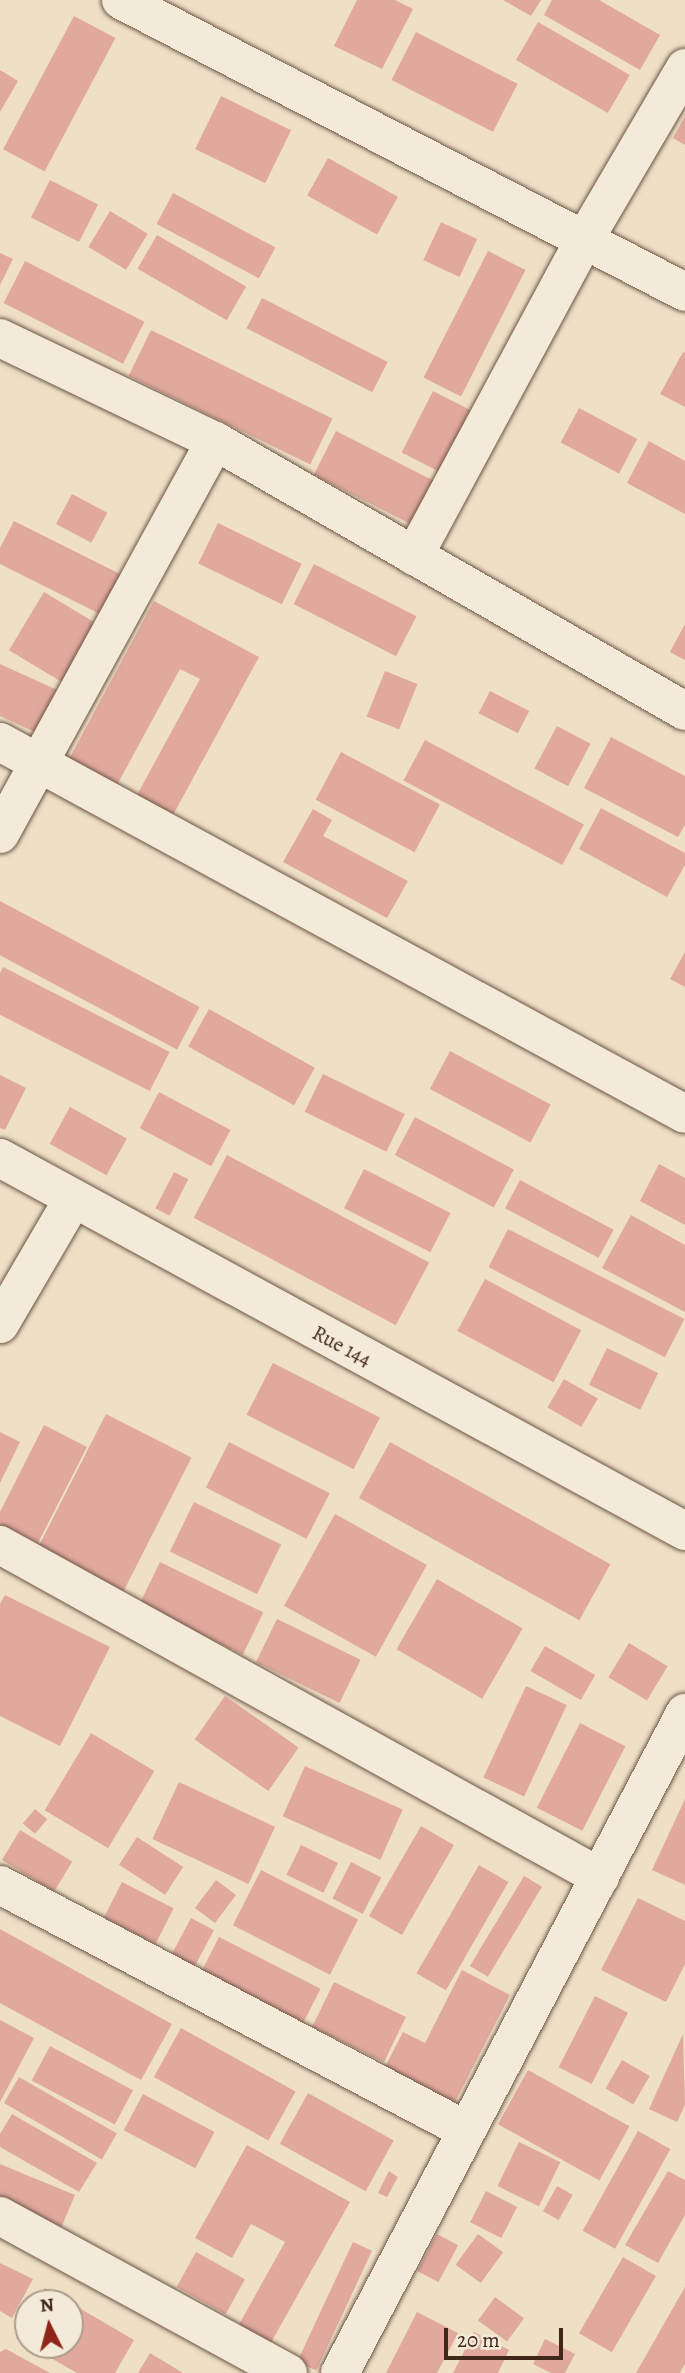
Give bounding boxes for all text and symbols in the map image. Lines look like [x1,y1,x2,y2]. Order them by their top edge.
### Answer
street label: Rue 144 [308,1320,376,1372]
north arrow [14,2289,84,2359]
text: N [39,2291,55,2319]
scale bar [447,2314,566,2358]
text: 20 m [457,2326,500,2354]

